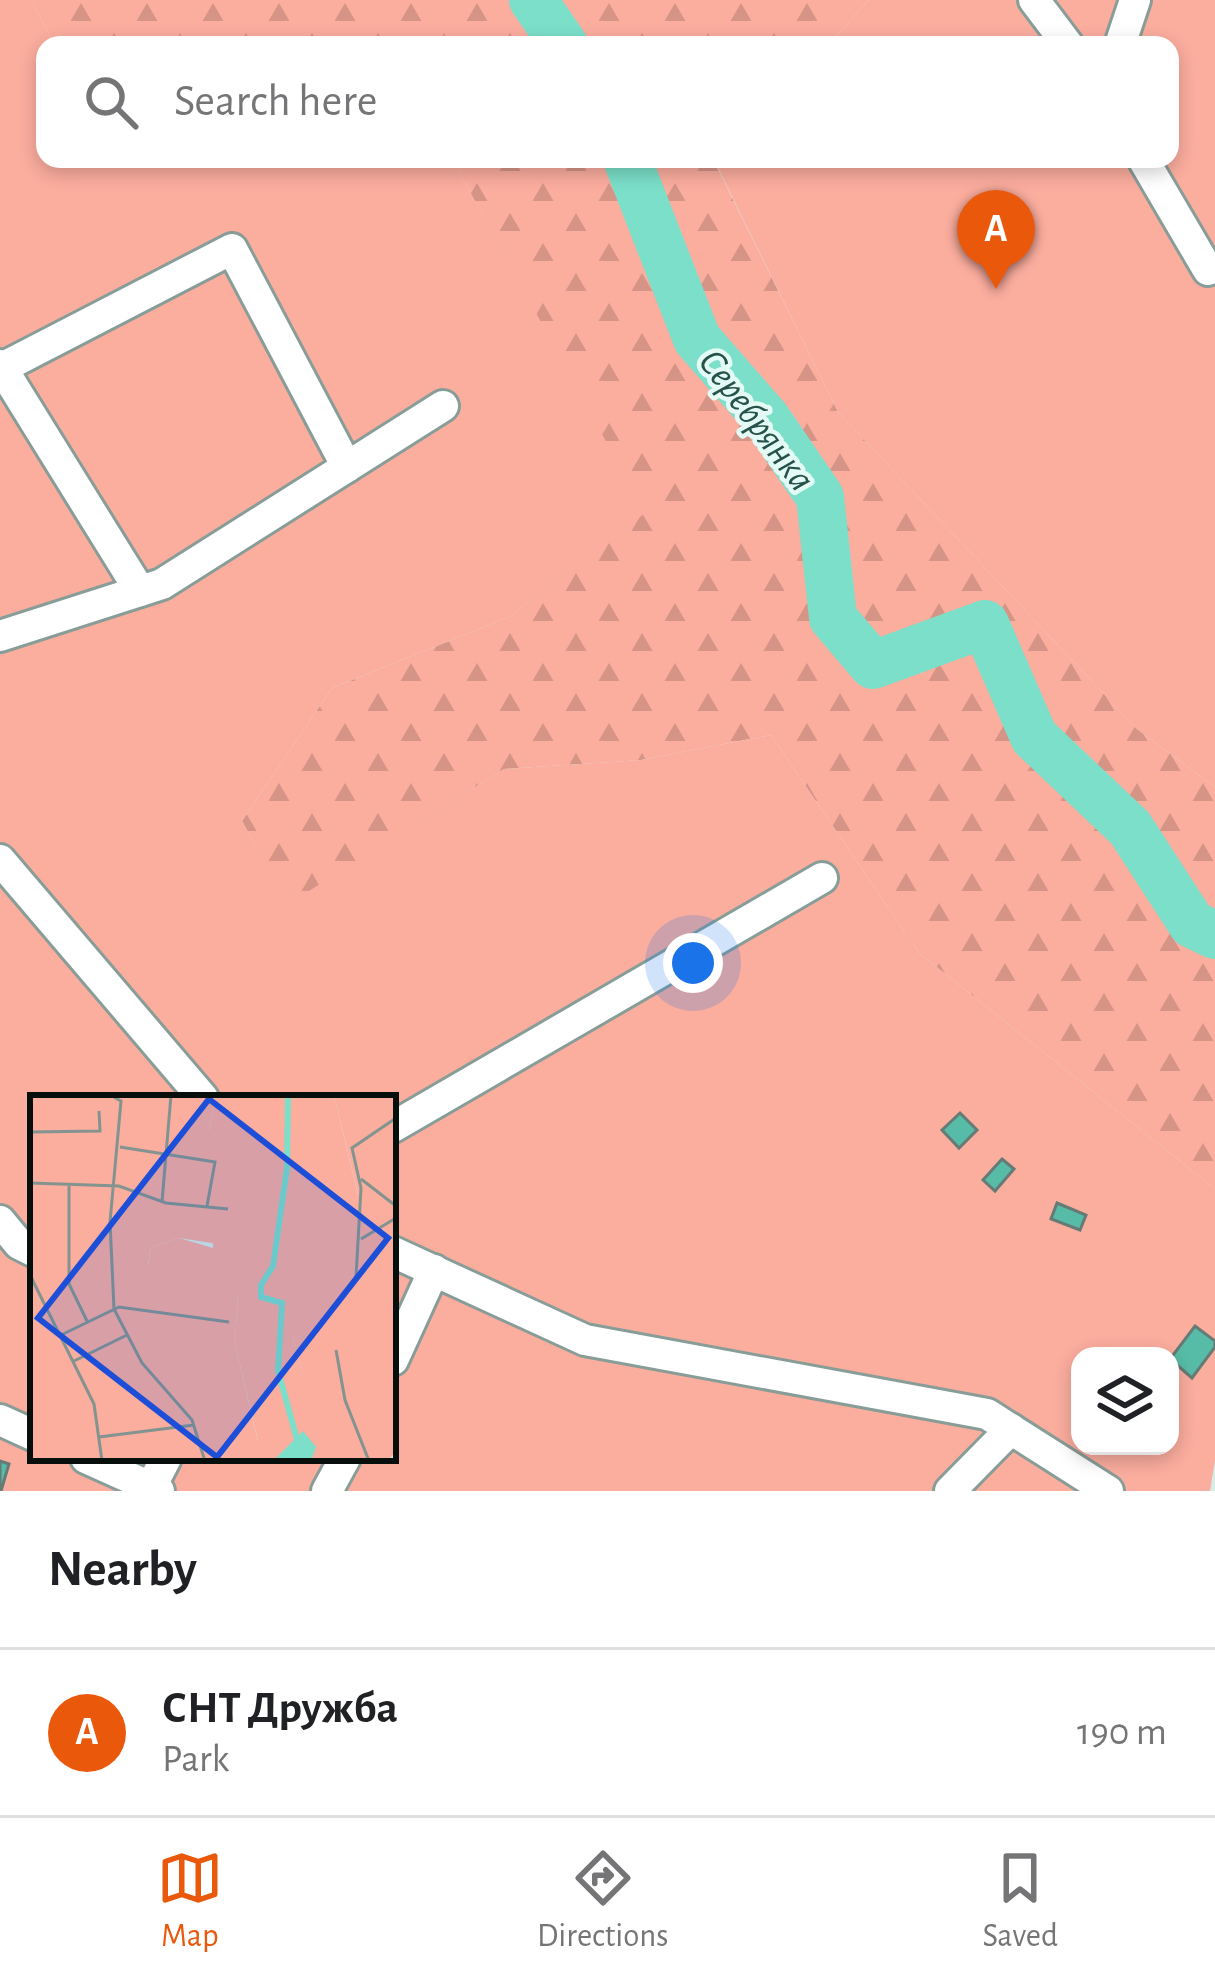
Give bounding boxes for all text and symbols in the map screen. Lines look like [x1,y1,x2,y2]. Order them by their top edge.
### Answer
search box [36,36,1179,168]
icon: search [78,69,144,135]
text: Search here [174,79,377,124]
pin: A [957,190,1035,289]
water label: Серебрянка [690,342,822,499]
your location [663,933,723,993]
inset map [30,1095,396,1461]
map controls [1071,1347,1179,1455]
button: layers [1071,1347,1179,1455]
text: Nearby [48,1544,197,1595]
text: СНТ Дружба [162,1686,398,1731]
text: A [75,1713,99,1752]
text: 190 m [1077,1713,1167,1752]
text: Park [162,1740,229,1779]
tab: Map [157,1845,223,1957]
tab: Directions [537,1845,668,1957]
tab: Saved [982,1845,1058,1957]

